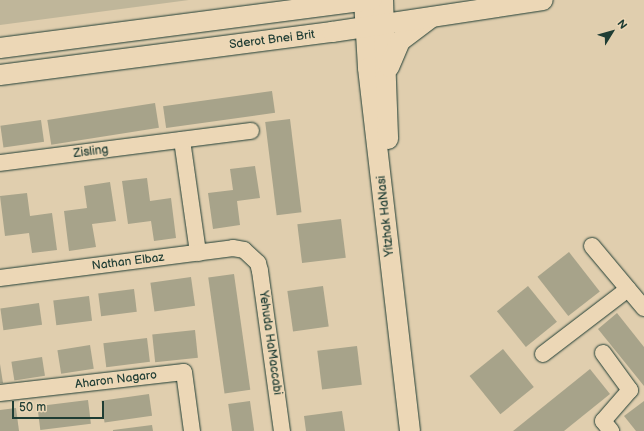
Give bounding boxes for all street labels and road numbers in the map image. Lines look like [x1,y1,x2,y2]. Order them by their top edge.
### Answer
street label: Sderot Bnei Brit [228,28,316,52]
street label: Zisling [73,143,109,161]
street label: Yitzhak HaNasi [375,175,397,257]
street label: Nathan Elbaz [91,250,165,274]
street label: Yehuda HaMaccabi [256,290,284,396]
street label: Aharon Nagaro [74,368,158,392]

